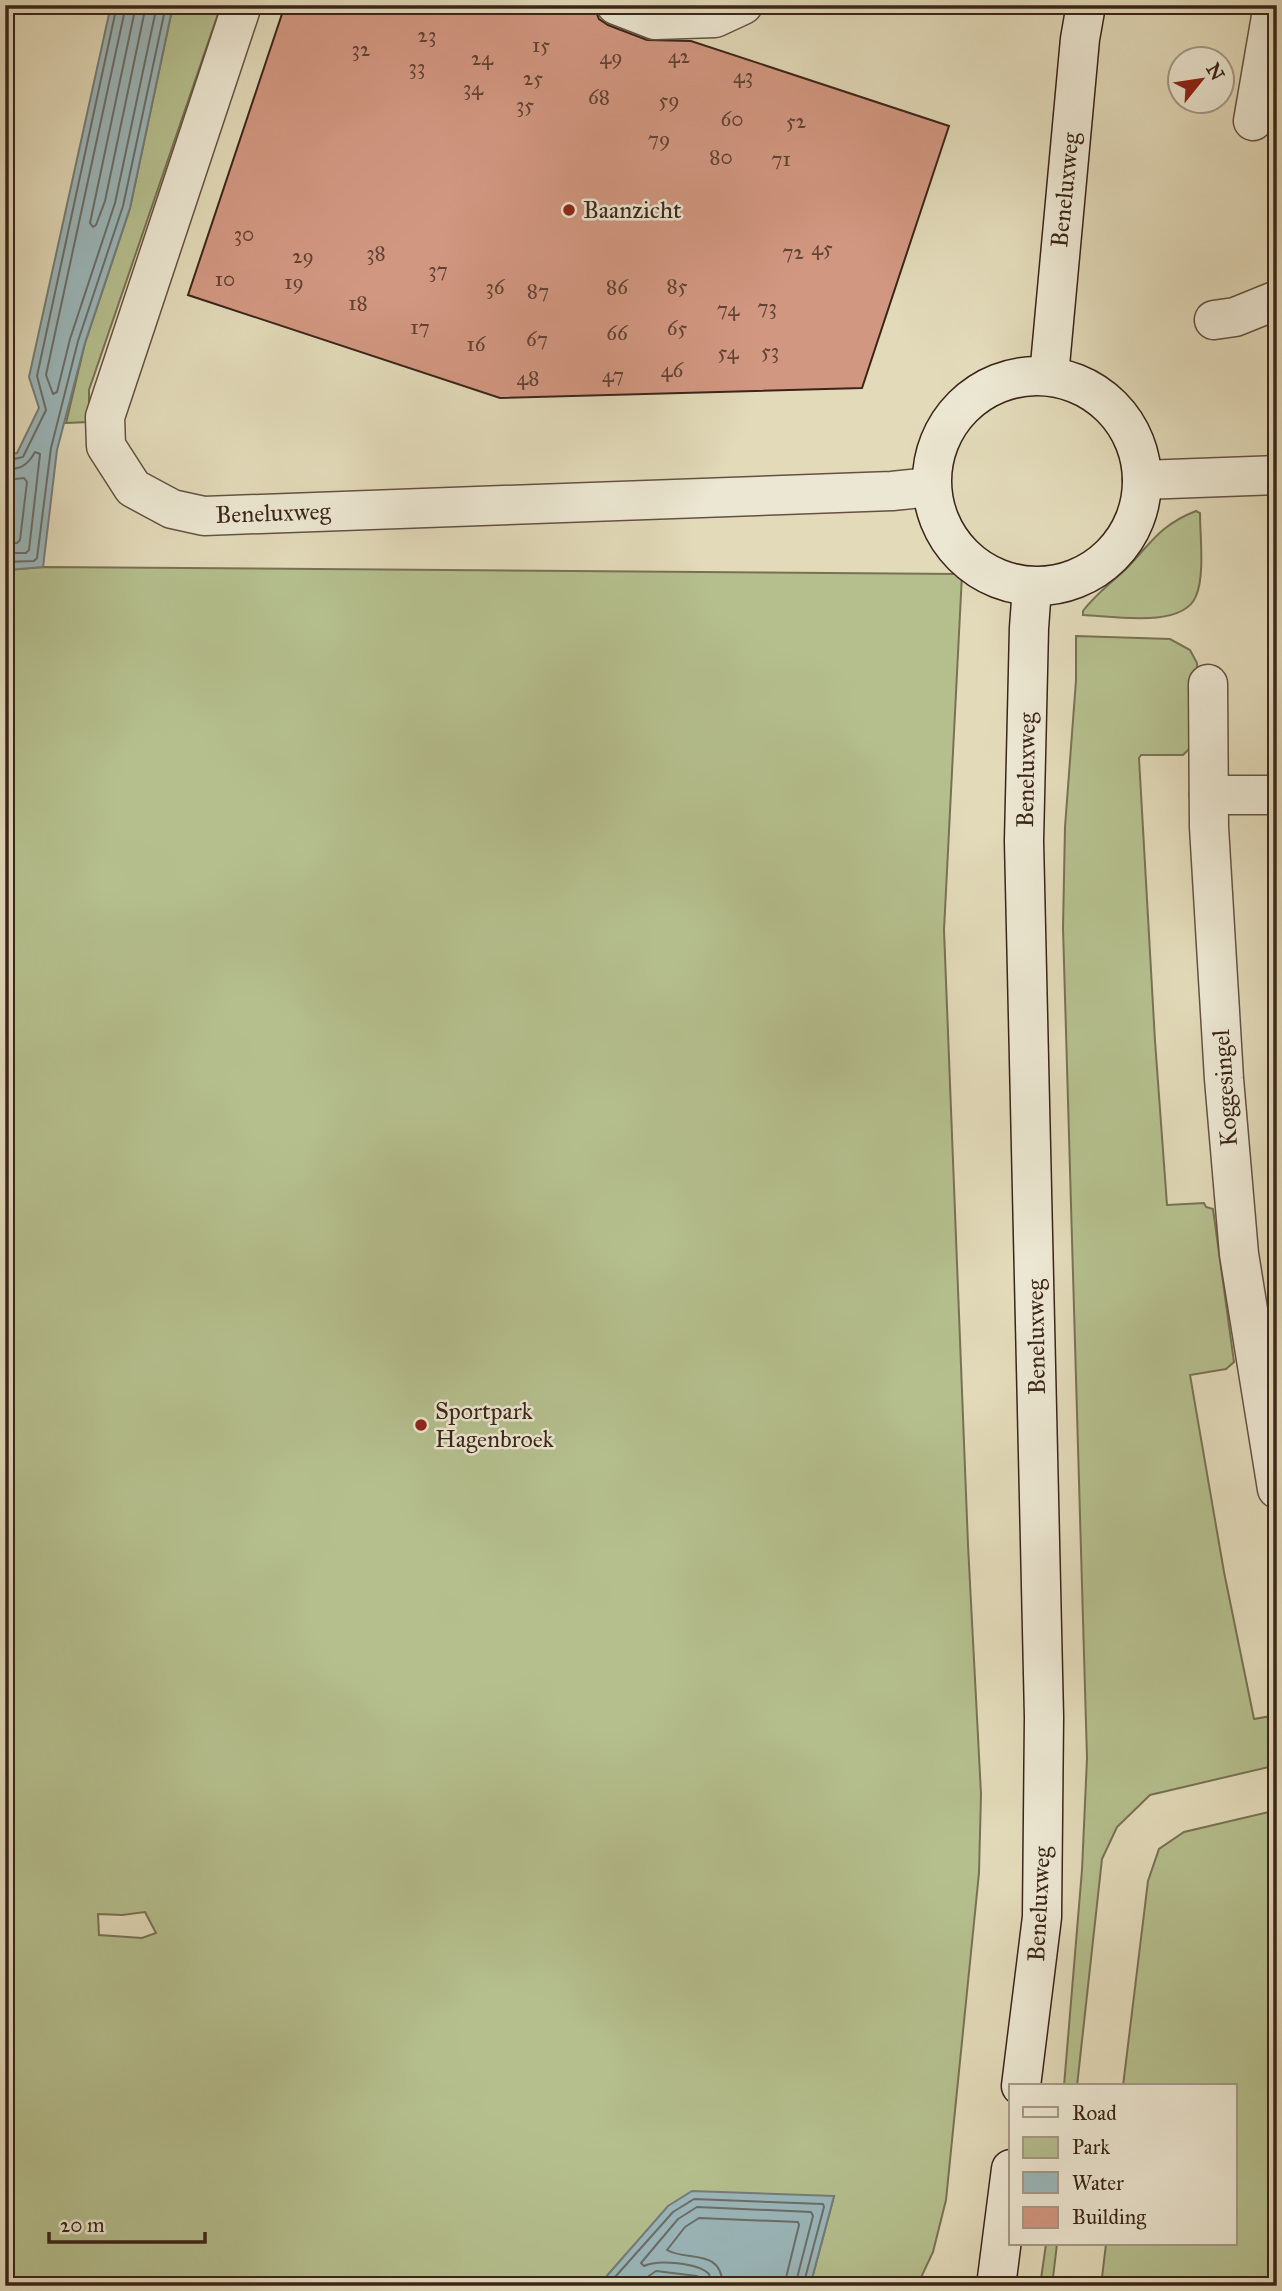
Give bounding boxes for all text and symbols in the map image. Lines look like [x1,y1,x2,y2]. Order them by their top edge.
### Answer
house number: 23 [418,22,436,48]
house number: 15 [532,32,550,58]
house number: 32 [352,36,371,62]
house number: 42 [668,43,691,69]
house number: 49 [600,44,622,70]
house number: 24 [471,45,494,71]
north arrow [1166,46,1236,116]
house number: 33 [409,54,425,80]
text: N [1201,59,1229,84]
house number: 43 [733,63,753,89]
house number: 25 [523,65,543,91]
house number: 34 [463,75,484,101]
house number: 68 [588,84,610,110]
house number: 59 [658,87,680,113]
house number: 35 [516,92,534,118]
house number: 60 [721,106,744,132]
house number: 52 [786,108,807,134]
house number: 79 [648,126,670,152]
street label: Beneluxweg [1044,130,1086,249]
house number: 80 [709,144,733,170]
house number: 71 [771,146,791,172]
place label: Baanzicht [583,195,682,225]
marker: Baanzicht [561,202,577,218]
house number: 30 [234,221,254,247]
house number: 45 [811,235,833,261]
house number: 72 [782,239,804,265]
house number: 38 [366,240,386,266]
house number: 29 [292,243,314,269]
house number: 37 [428,257,448,283]
house number: 10 [215,266,235,292]
house number: 19 [284,269,304,295]
house number: 85 [667,273,688,299]
house number: 36 [485,274,506,300]
house number: 86 [606,274,629,300]
house number: 87 [527,278,549,304]
house number: 18 [348,290,368,316]
house number: 73 [757,294,777,320]
house number: 74 [717,296,741,322]
house number: 17 [410,314,430,340]
house number: 65 [667,315,688,341]
house number: 66 [606,320,629,346]
house number: 67 [526,326,548,352]
house number: 16 [466,331,487,357]
house number: 53 [761,338,779,364]
house number: 54 [718,339,740,365]
house number: 46 [661,357,684,383]
house number: 47 [602,362,624,388]
house number: 48 [517,365,539,391]
street label: Beneluxweg [215,496,332,530]
street label: Beneluxweg [1010,711,1042,828]
street label: Koggesingel [1206,1028,1244,1148]
street label: Beneluxweg [1020,1278,1052,1395]
place label: Sportpark Hagenbroek [435,1396,555,1454]
marker: Sportpark Hagenbroek [413,1417,429,1433]
street label: Beneluxweg [1021,1845,1057,1962]
legend [1009,2084,1236,2246]
text: Road [1072,2100,1117,2126]
text: Park [1072,2134,1110,2160]
text: Water [1072,2170,1124,2196]
scale bar [49,2200,205,2244]
text: Building [1072,2204,1146,2230]
text: 20 m [60,2212,105,2238]

